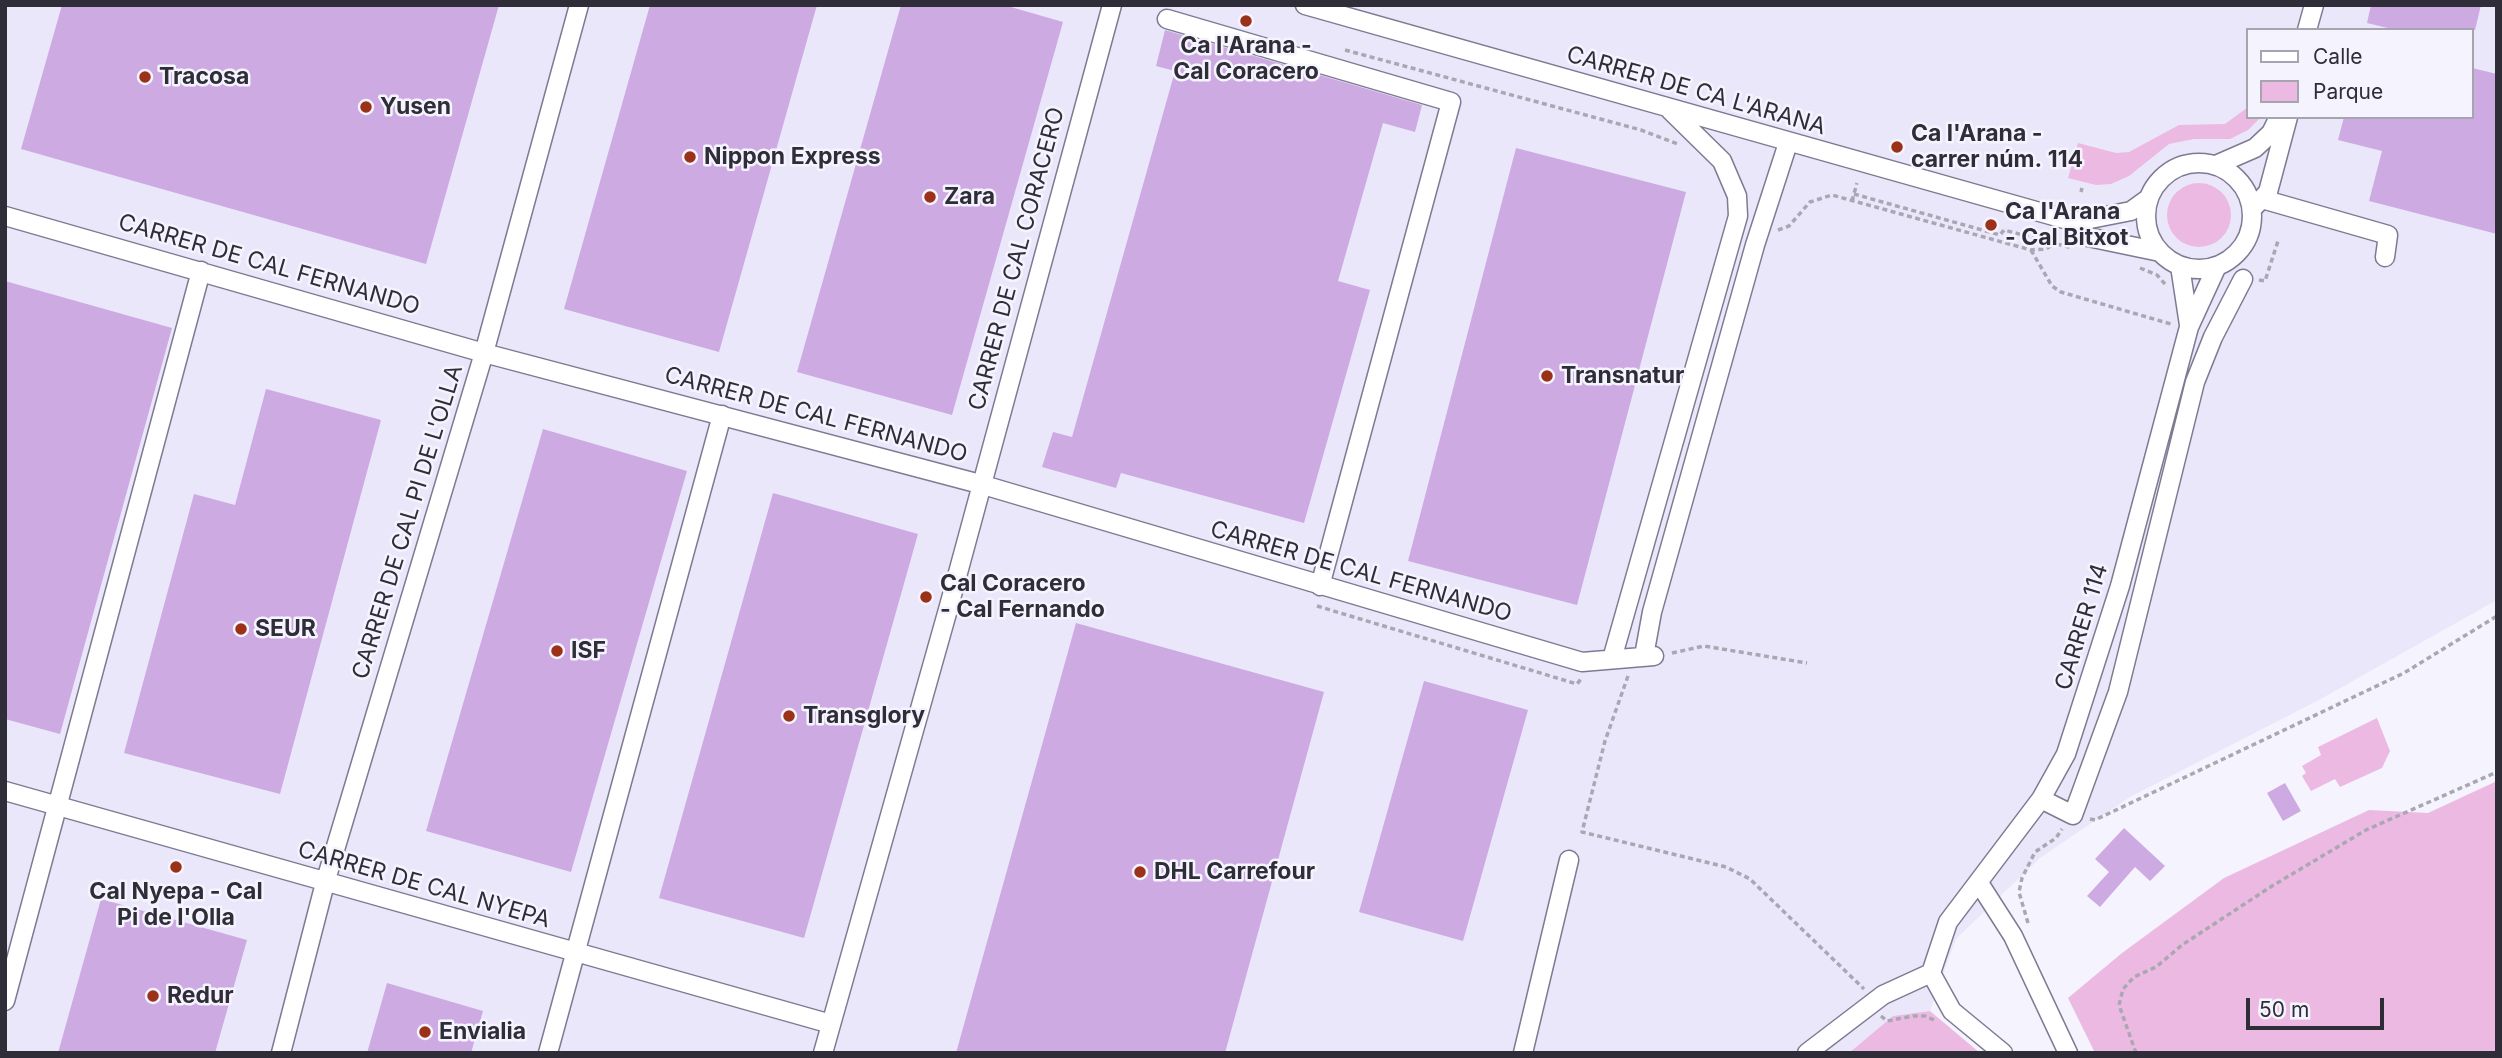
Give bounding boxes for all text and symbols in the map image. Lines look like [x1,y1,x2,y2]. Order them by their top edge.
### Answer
marker: Ca l'Arana - Cal Coracero [1238,13,1254,29]
legend [2246,28,2474,119]
place label: Ca l'Arana - Cal Coracero [1173,32,1319,86]
street label: CARRER DE CA L'ARANA [1563,41,1829,141]
text: Calle [2313,44,2363,69]
place label: Tracosa [159,63,249,91]
marker: Tracosa [137,69,153,85]
text: Parque [2313,79,2383,104]
place label: Yusen [380,93,451,121]
marker: Yusen [358,99,374,115]
street label: CARRER DE CAL CORACERO [963,104,1071,414]
place label: Ca l'Arana - carrer núm. 114 [1911,120,2083,174]
marker: Ca l'Arana - carrer núm. 114 [1889,139,1905,155]
place label: Nippon Express [704,143,881,171]
marker: Nippon Express [682,149,698,165]
place label: Zara [944,183,995,211]
marker: Zara [922,189,938,205]
place label: Ca l'Arana - Cal Bitxot [2005,198,2129,252]
street label: CARRER DE CAL FERNANDO [115,209,423,321]
marker: Ca l'Arana - Cal Bitxot [1983,217,1999,233]
street label: CARRER DE CAL FERNANDO [662,361,970,469]
street label: CARRER DE CAL PI DE L'OLLA [347,362,469,682]
place label: Transnatur [1561,362,1684,390]
marker: Transnatur [1539,368,1555,384]
street label: CARRER DE CAL FERNANDO [1207,516,1515,628]
street label: CARRER 114 [2050,561,2114,693]
place label: Cal Coracero - Cal Fernando [940,570,1105,624]
marker: Cal Coracero - Cal Fernando [918,589,934,605]
place label: SEUR [255,615,316,643]
marker: SEUR [233,621,249,637]
place label: ISF [571,637,606,665]
marker: ISF [549,643,565,659]
place label: Transglory [803,702,925,730]
marker: Transglory [781,708,797,724]
street label: CARRER DE CAL NYEPA [295,836,553,934]
place label: DHL Carrefour [1154,858,1315,886]
marker: Cal Nyepa - Cal Pi de l'Olla [168,859,184,875]
marker: DHL Carrefour [1132,864,1148,880]
place label: Cal Nyepa - Cal Pi de l'Olla [89,878,263,932]
place label: Redur [167,982,234,1010]
scale bar [2250,984,2388,1028]
marker: Redur [145,988,161,1004]
text: 50 m [2259,997,2309,1022]
place label: Envialia [439,1018,526,1046]
marker: Envialia [417,1024,433,1040]

